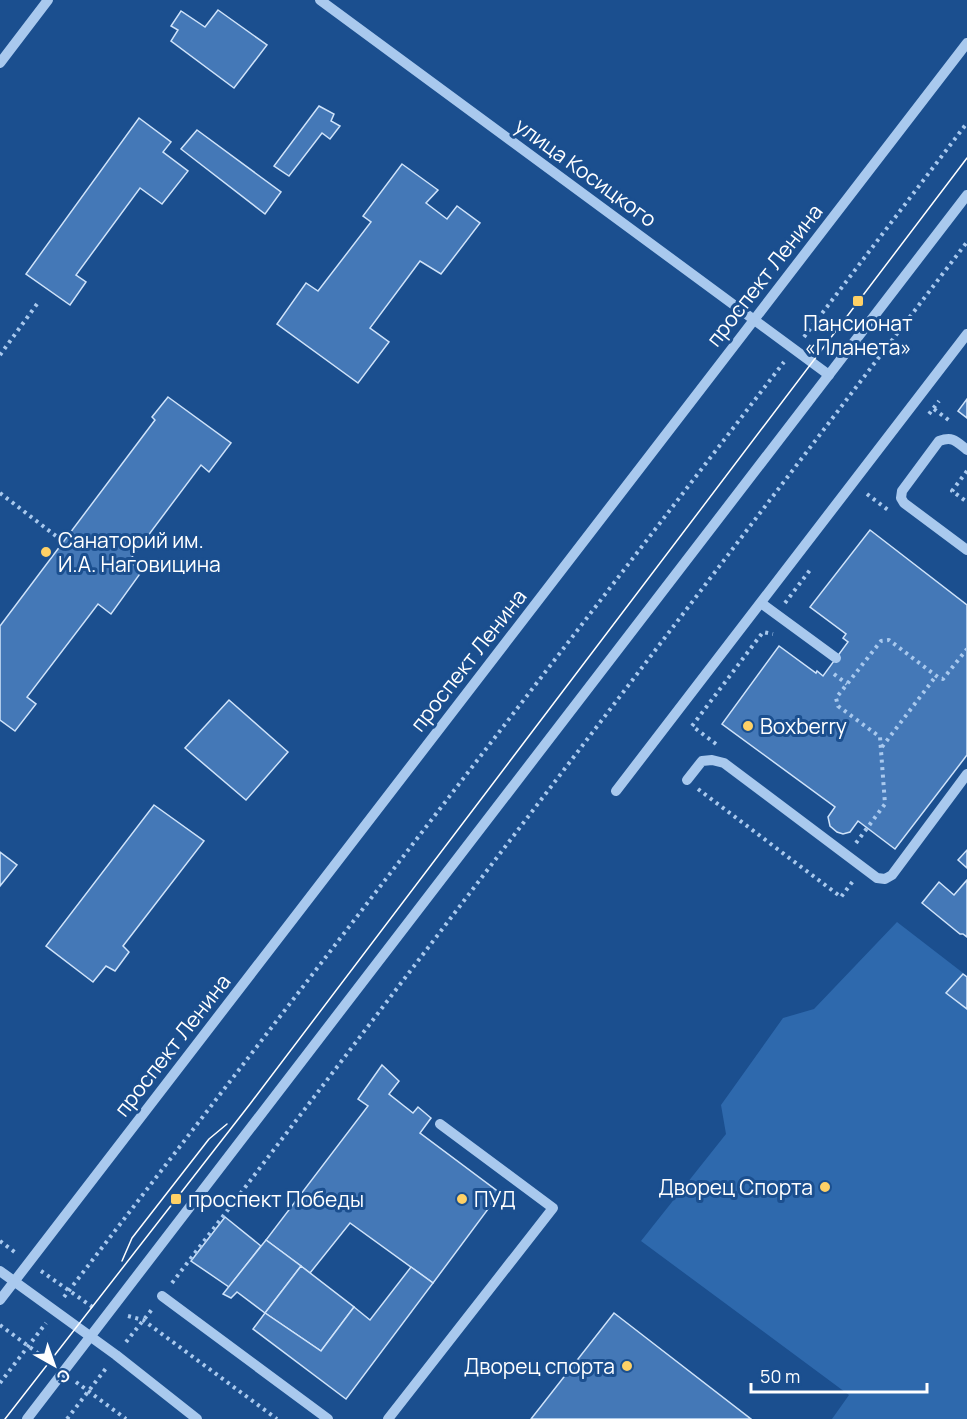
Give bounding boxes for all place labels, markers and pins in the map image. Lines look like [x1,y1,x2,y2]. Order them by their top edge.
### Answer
marker: Пансионат «Планета» [851,294,865,308]
place label: Пансионат «Планета» [803,309,913,361]
place label: Санаторий им. И.А. Наговицина [58,526,221,578]
marker: Санаторий им. И.А. Наговицина [39,545,53,559]
place label: Boxberry [760,712,847,740]
marker: Boxberry [741,719,755,733]
place label: Дворец Спорта [658,1173,813,1201]
marker: Дворец Спорта [818,1180,832,1194]
place label: проспект Победы [188,1185,364,1213]
place label: ПУД [474,1185,516,1213]
marker: проспект Победы [169,1192,183,1206]
marker: ПУД [455,1192,469,1206]
place label: Дворец спорта [464,1352,615,1380]
marker: Дворец спорта [620,1359,634,1373]

